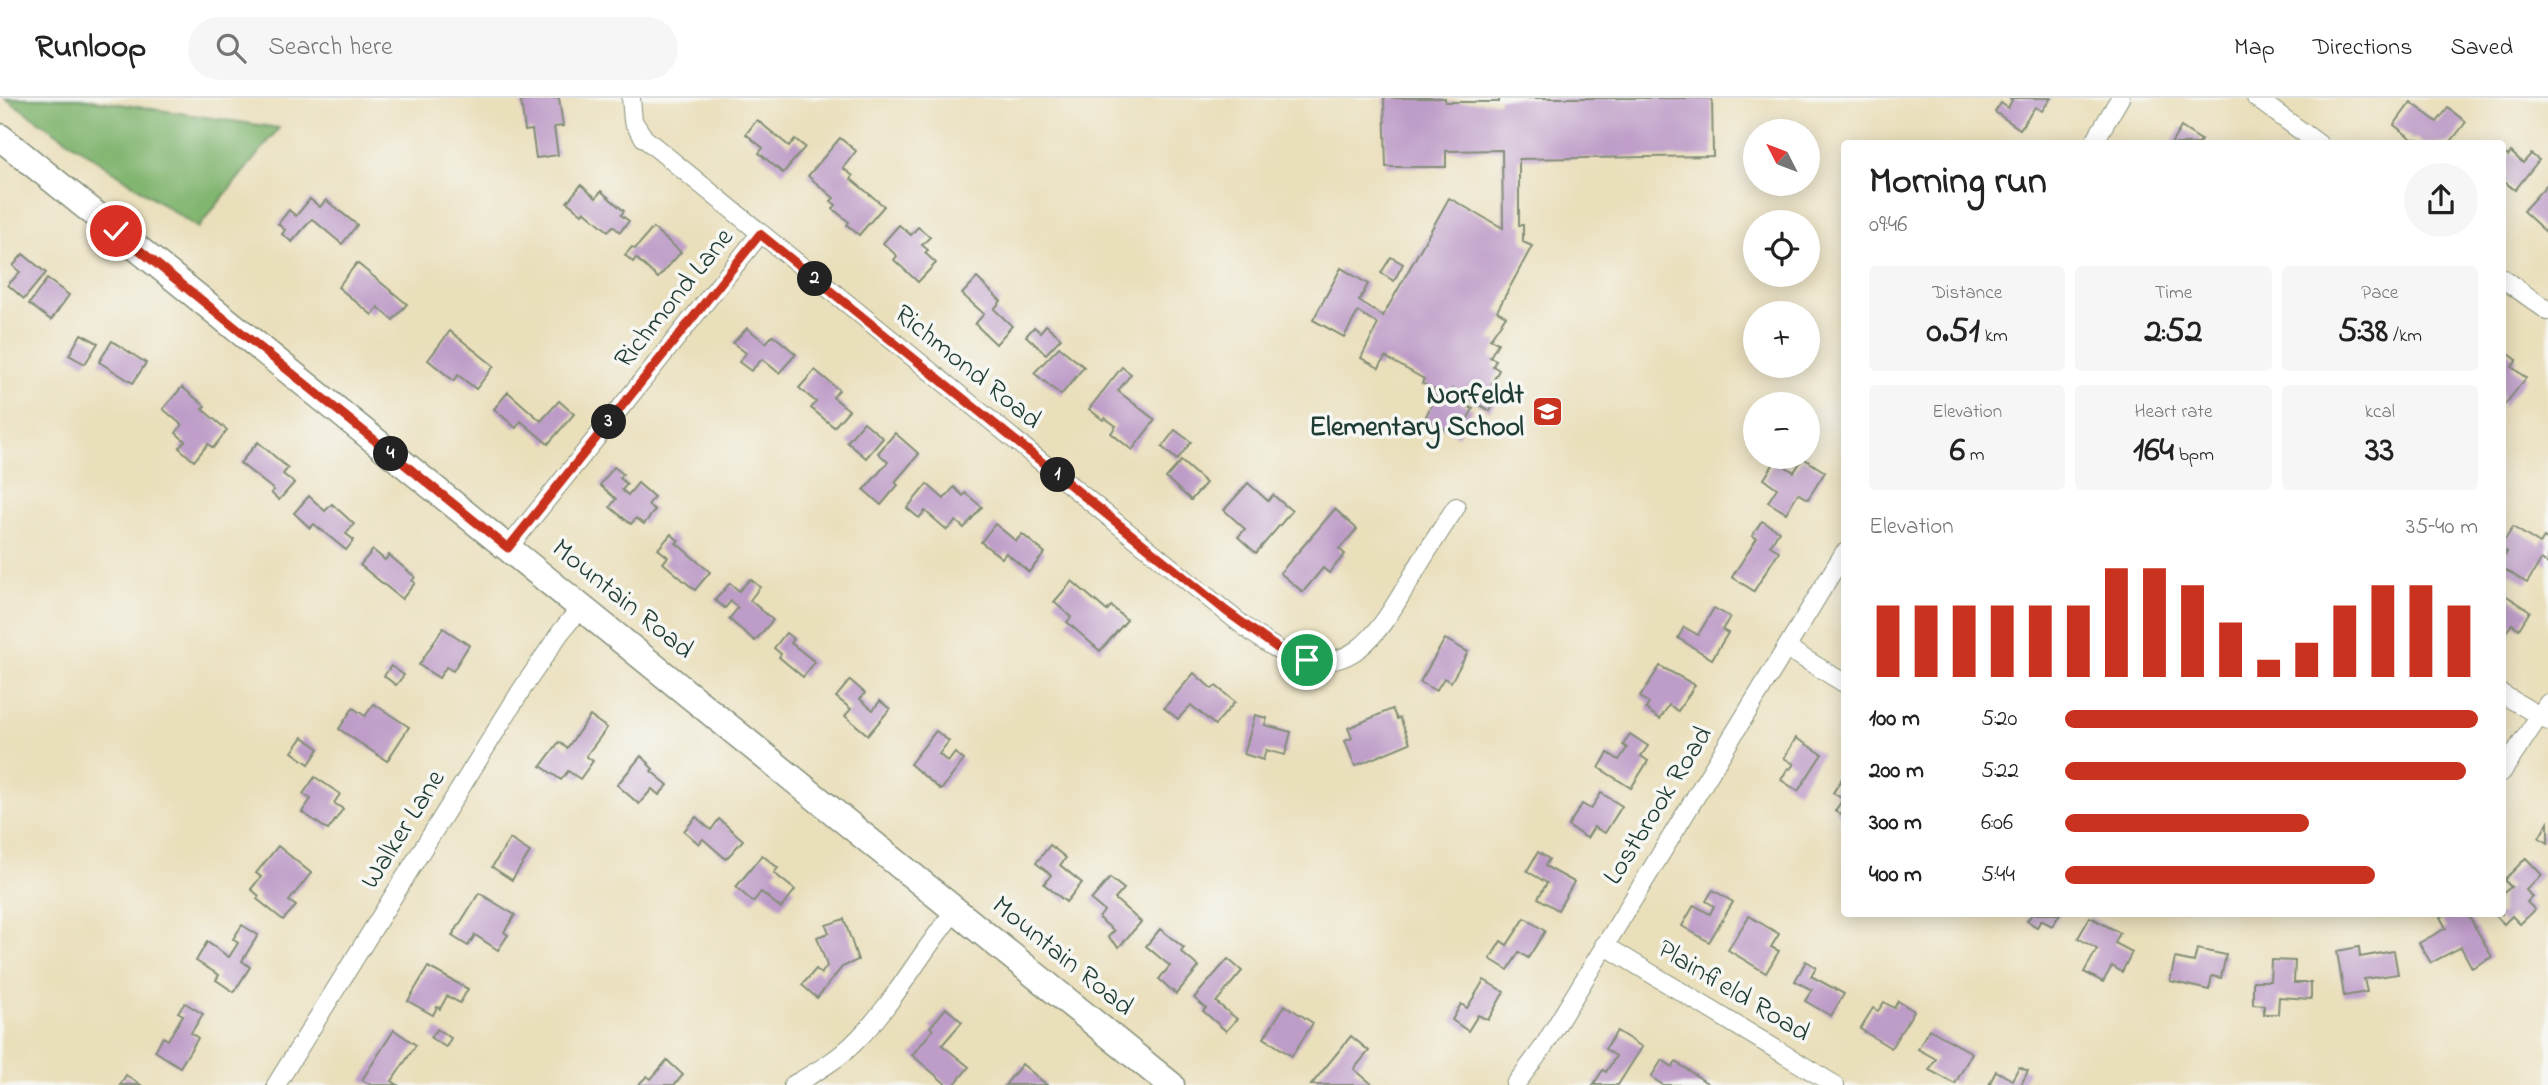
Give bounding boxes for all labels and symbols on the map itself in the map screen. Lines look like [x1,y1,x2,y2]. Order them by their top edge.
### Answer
north arrow [1743,119,1820,196]
pin [86,201,146,261]
street label: Richmond Lane [605,219,745,378]
pin: 2 [798,262,832,296]
street label: Richmond Road [884,295,1050,441]
place label: Norfeldt Elementary School [1309,376,1525,449]
school or university icon: Norfeldt Elementary School [1530,395,1564,429]
pin: 3 [592,404,626,440]
pin: 4 [374,436,408,472]
pin: 1 [1040,458,1076,492]
street label: Mountain Road [542,530,702,670]
pin [1277,630,1337,690]
street label: Lostbrook Road [1594,718,1724,893]
street label: Walker Lane [351,762,457,898]
street label: Mountain Road [982,887,1142,1027]
street label: Plainfield Road [1649,930,1818,1054]

